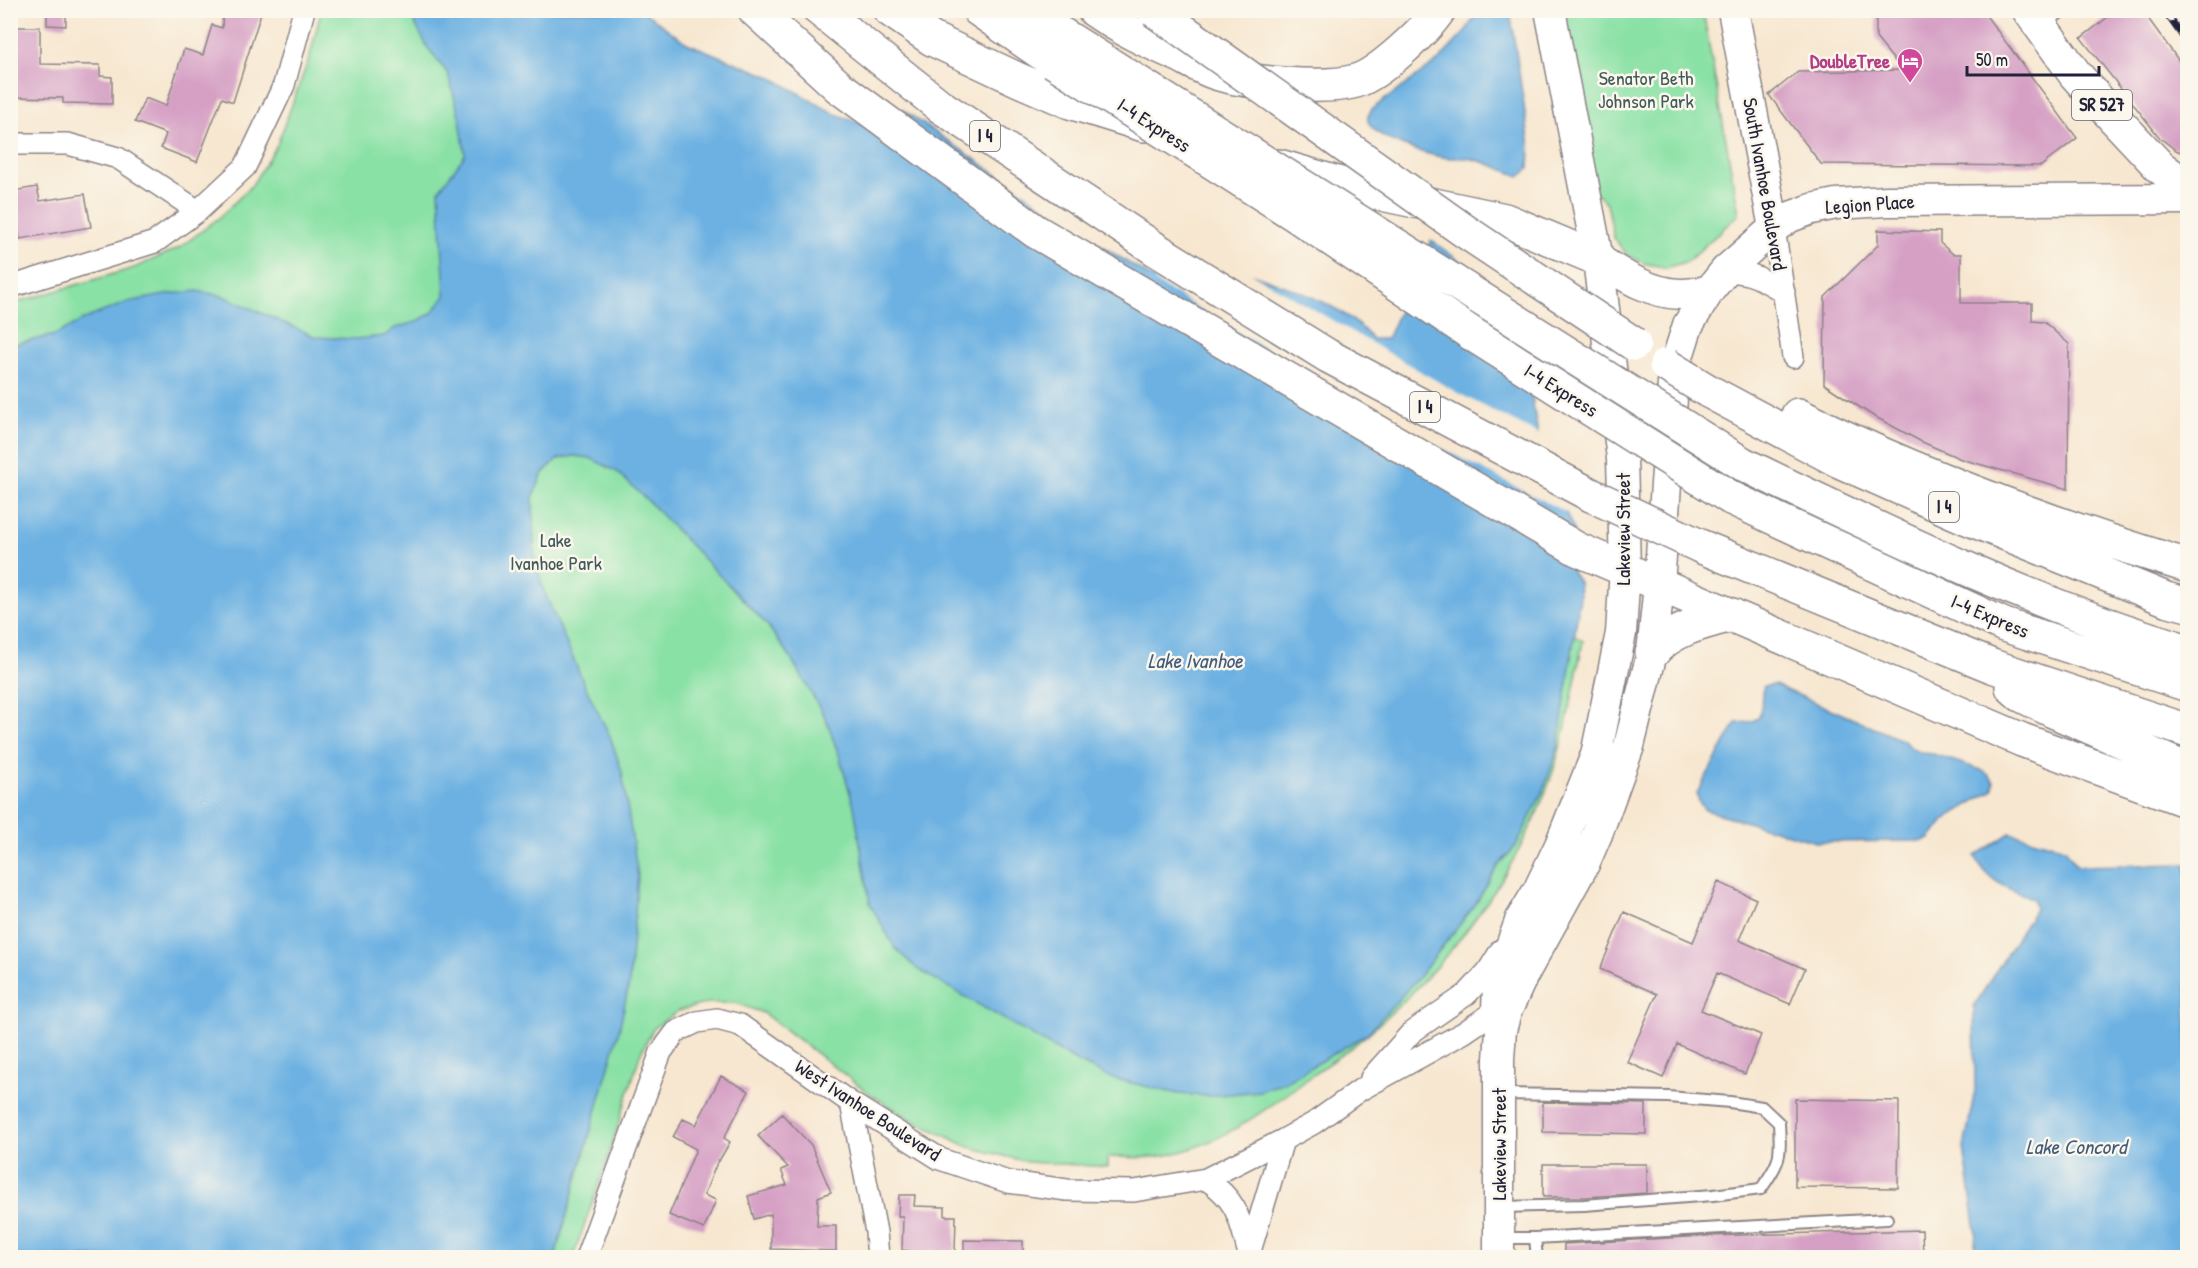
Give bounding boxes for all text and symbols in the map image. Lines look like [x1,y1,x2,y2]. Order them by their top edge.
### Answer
scale bar [1967,39,2099,77]
hotel icon: DoubleTree [1895,46,1925,84]
place label: DoubleTree [1810,47,1890,74]
text: 50 m [1976,47,2008,72]
park label: Senator Beth Johnson Park [1598,64,1694,114]
road number: SR 527 [2072,90,2132,120]
street label: I-4 Express [1112,91,1196,158]
street label: South Ivanhoe Boulevard [1737,96,1794,272]
road number: I 4 [970,121,1000,151]
street label: Legion Place [1825,187,1915,220]
street label: I-4 Express [1519,356,1604,423]
road number: I 4 [1410,392,1440,422]
street label: Lakeview Street [1609,472,1636,585]
road number: I 4 [1929,492,1959,522]
park label: Lake Ivanhoe Park [510,526,602,576]
street label: I-4 Express [1947,587,2034,644]
water label: Lake Ivanhoe [1148,646,1244,675]
street label: West Ivanhoe Boulevard [790,1052,947,1167]
street label: Lakeview Street [1485,1087,1512,1200]
water label: Lake Concord [2026,1132,2130,1161]

